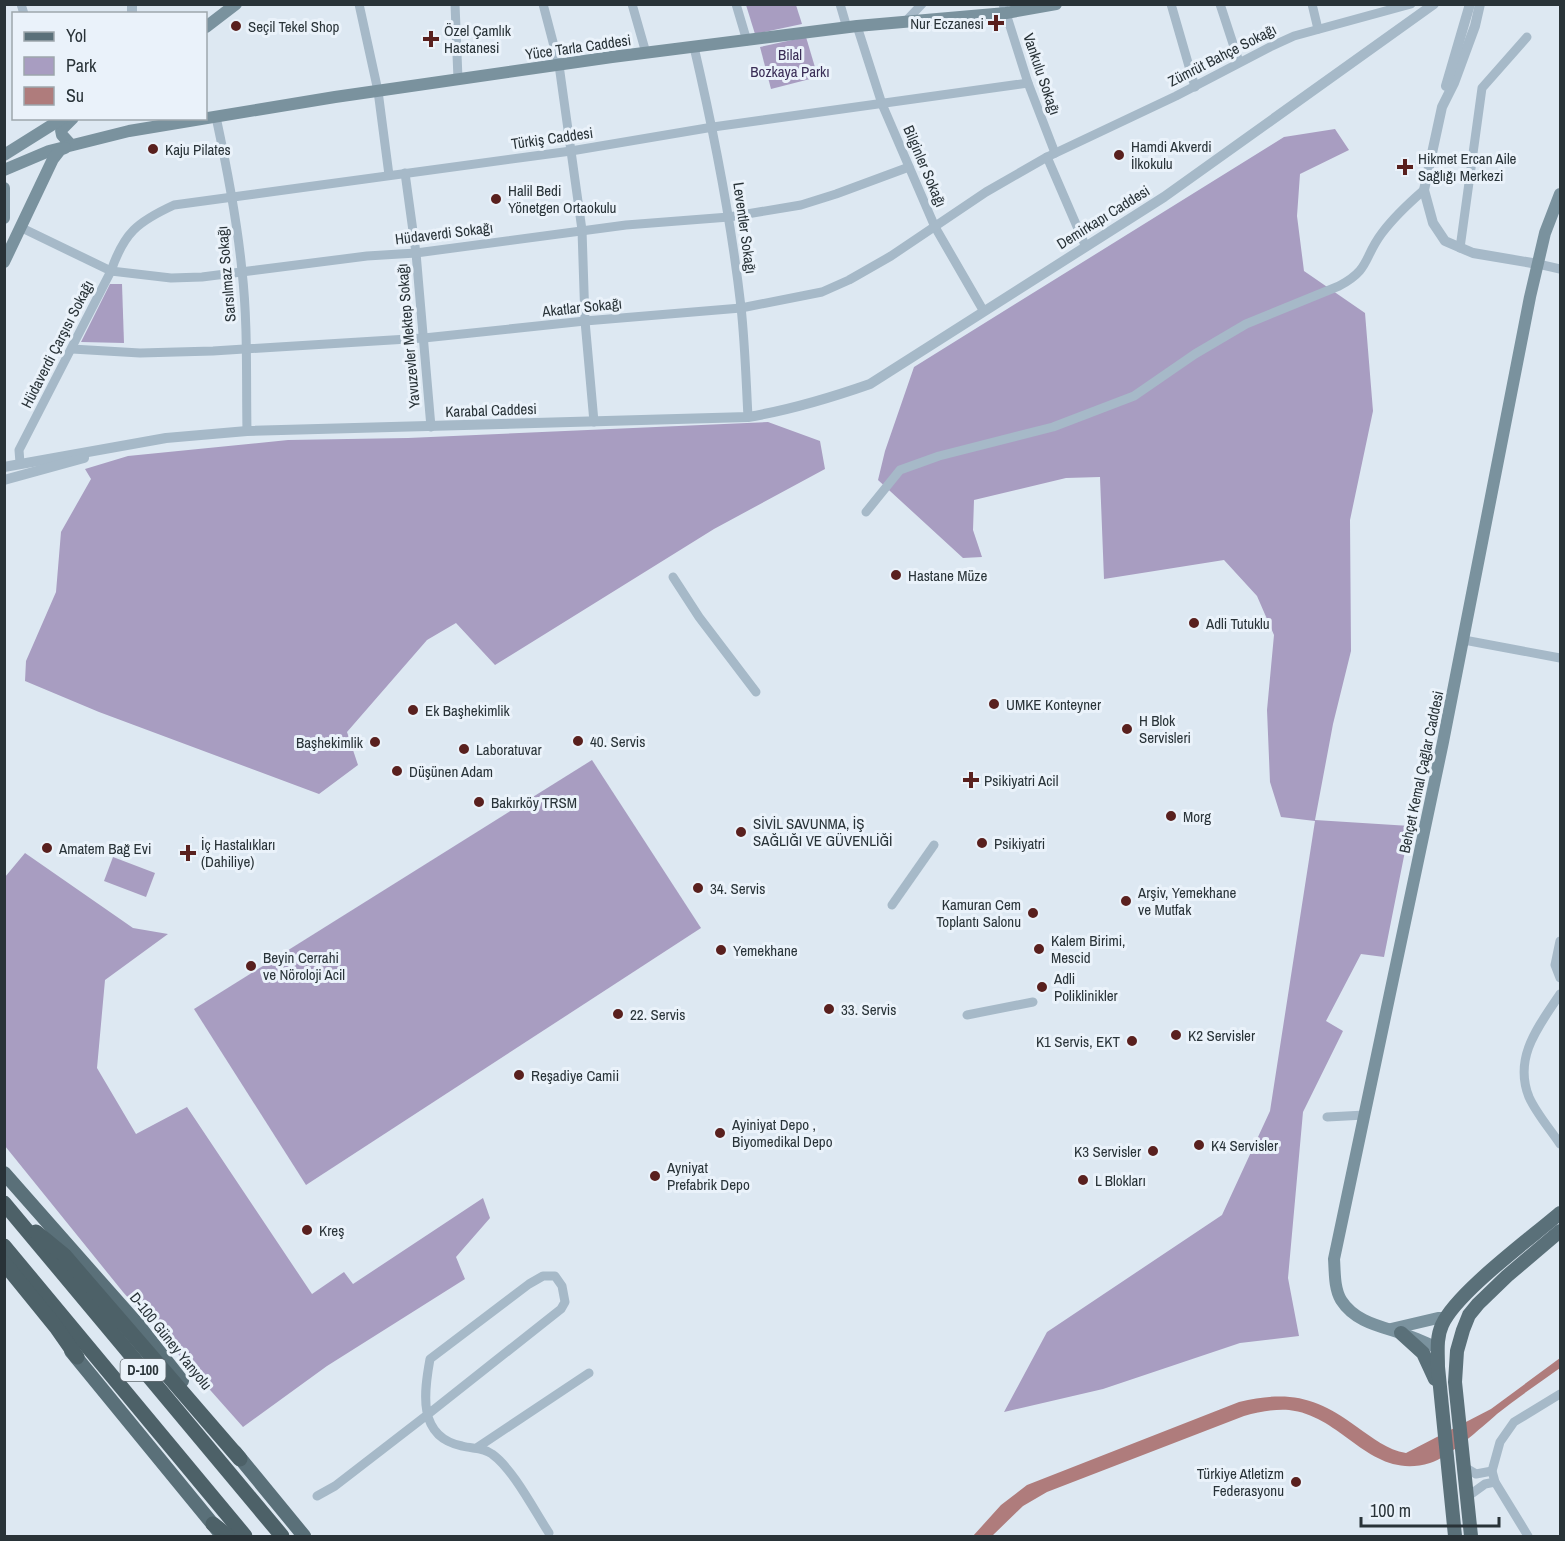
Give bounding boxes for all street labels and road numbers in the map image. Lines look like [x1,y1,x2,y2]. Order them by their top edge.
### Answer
street label: Zümrüt Bahçe Sokağı [1164,19,1280,91]
street label: Yüce Tarla Caddesi [524,29,632,65]
street label: Vankulu Sokağı [1018,30,1066,118]
street label: Türkiş Caddesi [510,122,594,154]
street label: Bilginler Sokağı [898,122,952,210]
street label: Demirkapı Caddesi [1053,180,1153,254]
street label: Leventler Sokağı [728,181,762,275]
street label: Hüdaverdi Sokağı [394,217,494,249]
street label: Sarsılmaz Sokağı [211,225,241,323]
street label: Yavuzevler Mektep Sokağı [391,263,425,409]
street label: Hüdaverdi Çarşısı Sokağı [16,276,98,412]
street label: Akatlar Sokağı [540,292,623,322]
street label: Karabal Caddesi [445,398,537,422]
street label: Behçet Kemal Çağlar Caddesi [1394,689,1448,855]
street label: D-100 Güney Yanyolu [126,1289,216,1393]
road number: D-100 [120,1359,166,1381]

